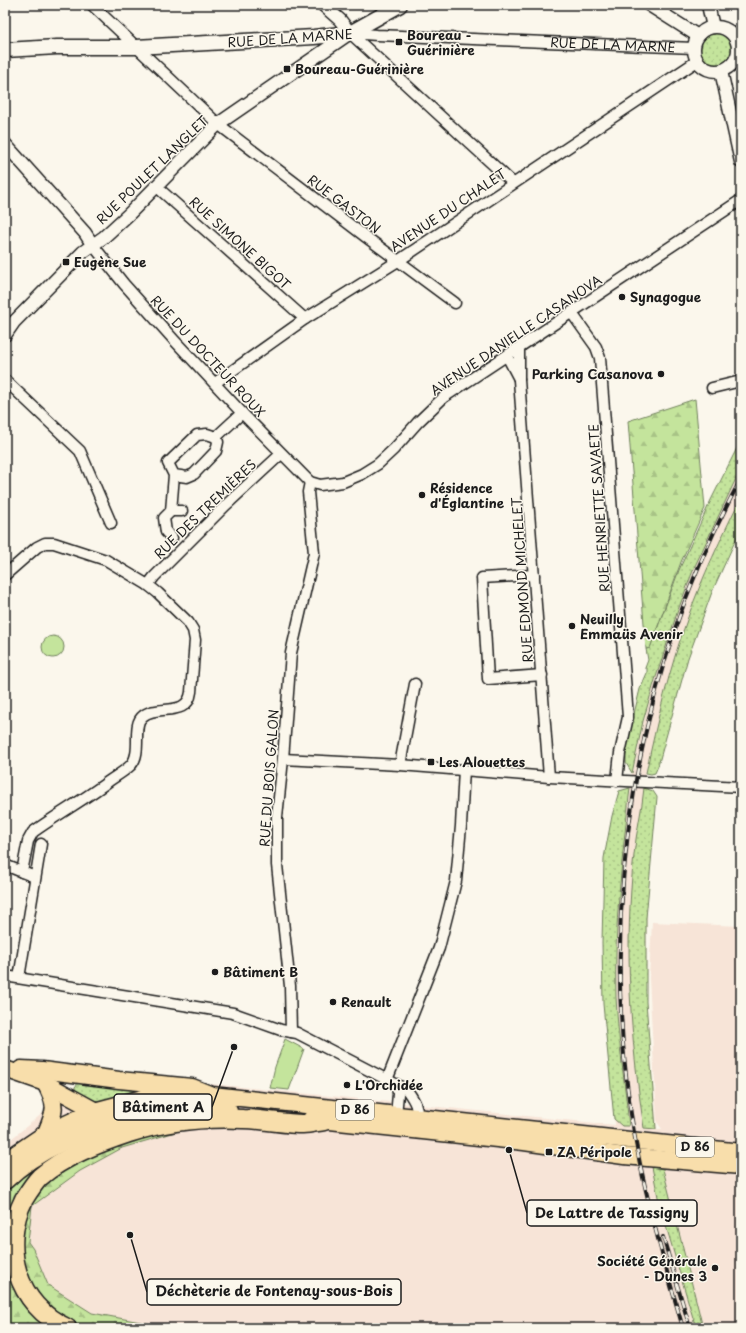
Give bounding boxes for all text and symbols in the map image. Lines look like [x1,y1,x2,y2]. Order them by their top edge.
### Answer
street label: RUE DE LA MARNE [227,24,353,51]
place label: Boureau - Guérinière [407,25,475,59]
street label: RUE DE LA MARNE [550,32,676,56]
marker: Boureau - Guérinière [394,37,404,47]
place label: Boureau-Guérinière [295,59,424,78]
marker: Boureau-Guérinière [282,64,292,74]
street label: RUE POULET LANGLET [92,111,212,228]
street label: AVENUE DU CHALET [386,164,510,256]
street label: RUE GASTON [304,170,385,237]
street label: RUE SIMONE BIGOT [185,192,295,293]
place label: Eugène Sue [74,252,147,271]
marker: Eugène Sue [61,257,71,267]
street label: AVENUE DANIELLE CASANOVA [426,270,605,399]
place label: Synagogue [630,287,702,306]
street label: RUE DU DOCTEUR ROUX [147,291,270,421]
marker: Synagogue [617,292,627,302]
place label: Parking Casanova [532,364,653,383]
marker: Parking Casanova [656,369,666,379]
street label: RUE HENRIETTE SAVAETE [583,423,614,593]
street label: RUE DES TREMIÈRES [149,455,260,563]
place label: Résidence d'Églantine [430,478,505,512]
marker: Résidence d'Églantine [417,490,427,500]
street label: RUE EDMOND MICHELET [506,497,537,663]
place label: Neuilly Emmaüs Avenir [580,609,683,643]
marker: Neuilly Emmaüs Avenir [567,621,577,631]
street label: RUE DU BOIS GALON [254,708,283,847]
place label: Les Alouettes [439,752,525,771]
marker: Les Alouettes [426,757,436,767]
place label: Bâtiment B [223,962,298,981]
marker: Bâtiment B [210,967,220,977]
place label: Renault [341,992,391,1011]
marker: Renault [328,997,338,1007]
place label: L'Orchidée [355,1075,424,1094]
marker: L'Orchidée [342,1080,352,1090]
callout: Bâtiment A [114,1094,212,1120]
text: Bâtiment A [122,1096,204,1117]
road number: D 86 [336,1100,374,1120]
road number: D 86 [676,1137,714,1157]
place label: ZA Péripole [557,1142,633,1161]
marker: ZA Péripole [544,1147,554,1157]
callout: De Lattre de Tassigny [527,1200,697,1226]
text: De Lattre de Tassigny [535,1202,689,1223]
place label: Société Générale - Dunes 3 [597,1251,707,1285]
marker: Société Générale - Dunes 3 [710,1263,720,1273]
callout: Déchèterie de Fontenay-sous-Bois [147,1279,401,1305]
text: Déchèterie de Fontenay-sous-Bois [155,1280,393,1301]

